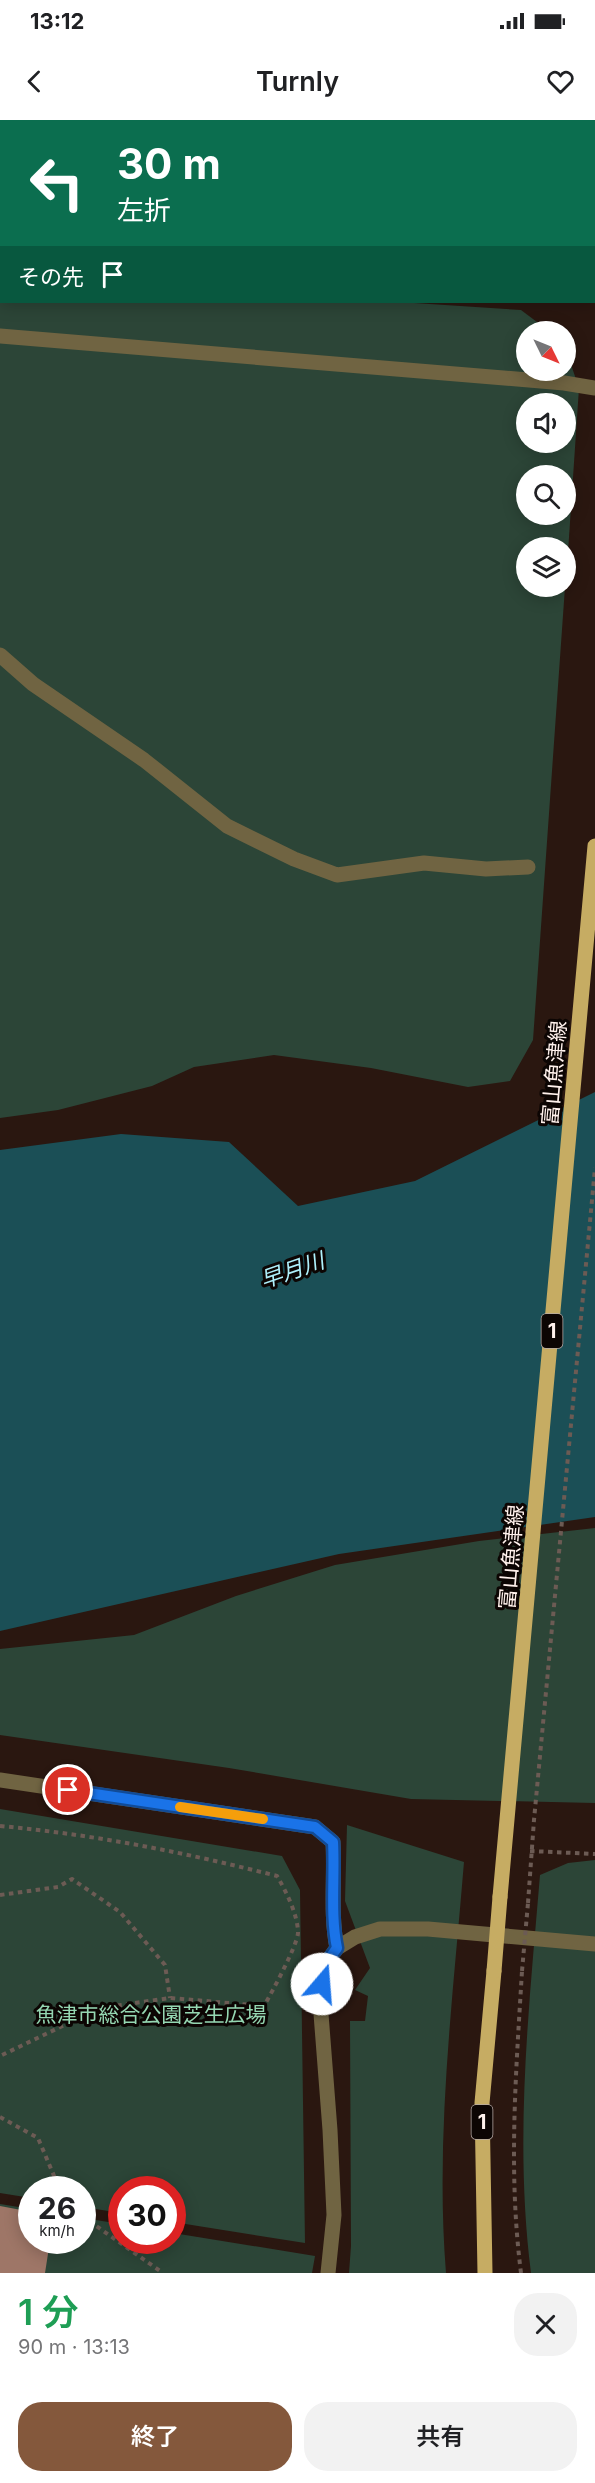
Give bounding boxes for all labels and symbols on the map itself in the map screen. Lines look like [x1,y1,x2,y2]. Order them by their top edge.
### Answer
north arrow [516,321,576,381]
street label: 富山魚津線 [537,1020,571,1126]
water label: 早月川 [257,1246,329,1293]
road number: 1 [542,1314,562,1348]
street label: 富山魚津線 [494,1504,528,1610]
pin [42,1764,93,1815]
position arrow [290,1952,354,2016]
park label: 魚津市総合公園芝生広場 [36,2002,267,2027]
road number: 1 [472,2105,492,2139]
speed limit sign: 30 [108,2176,186,2254]

